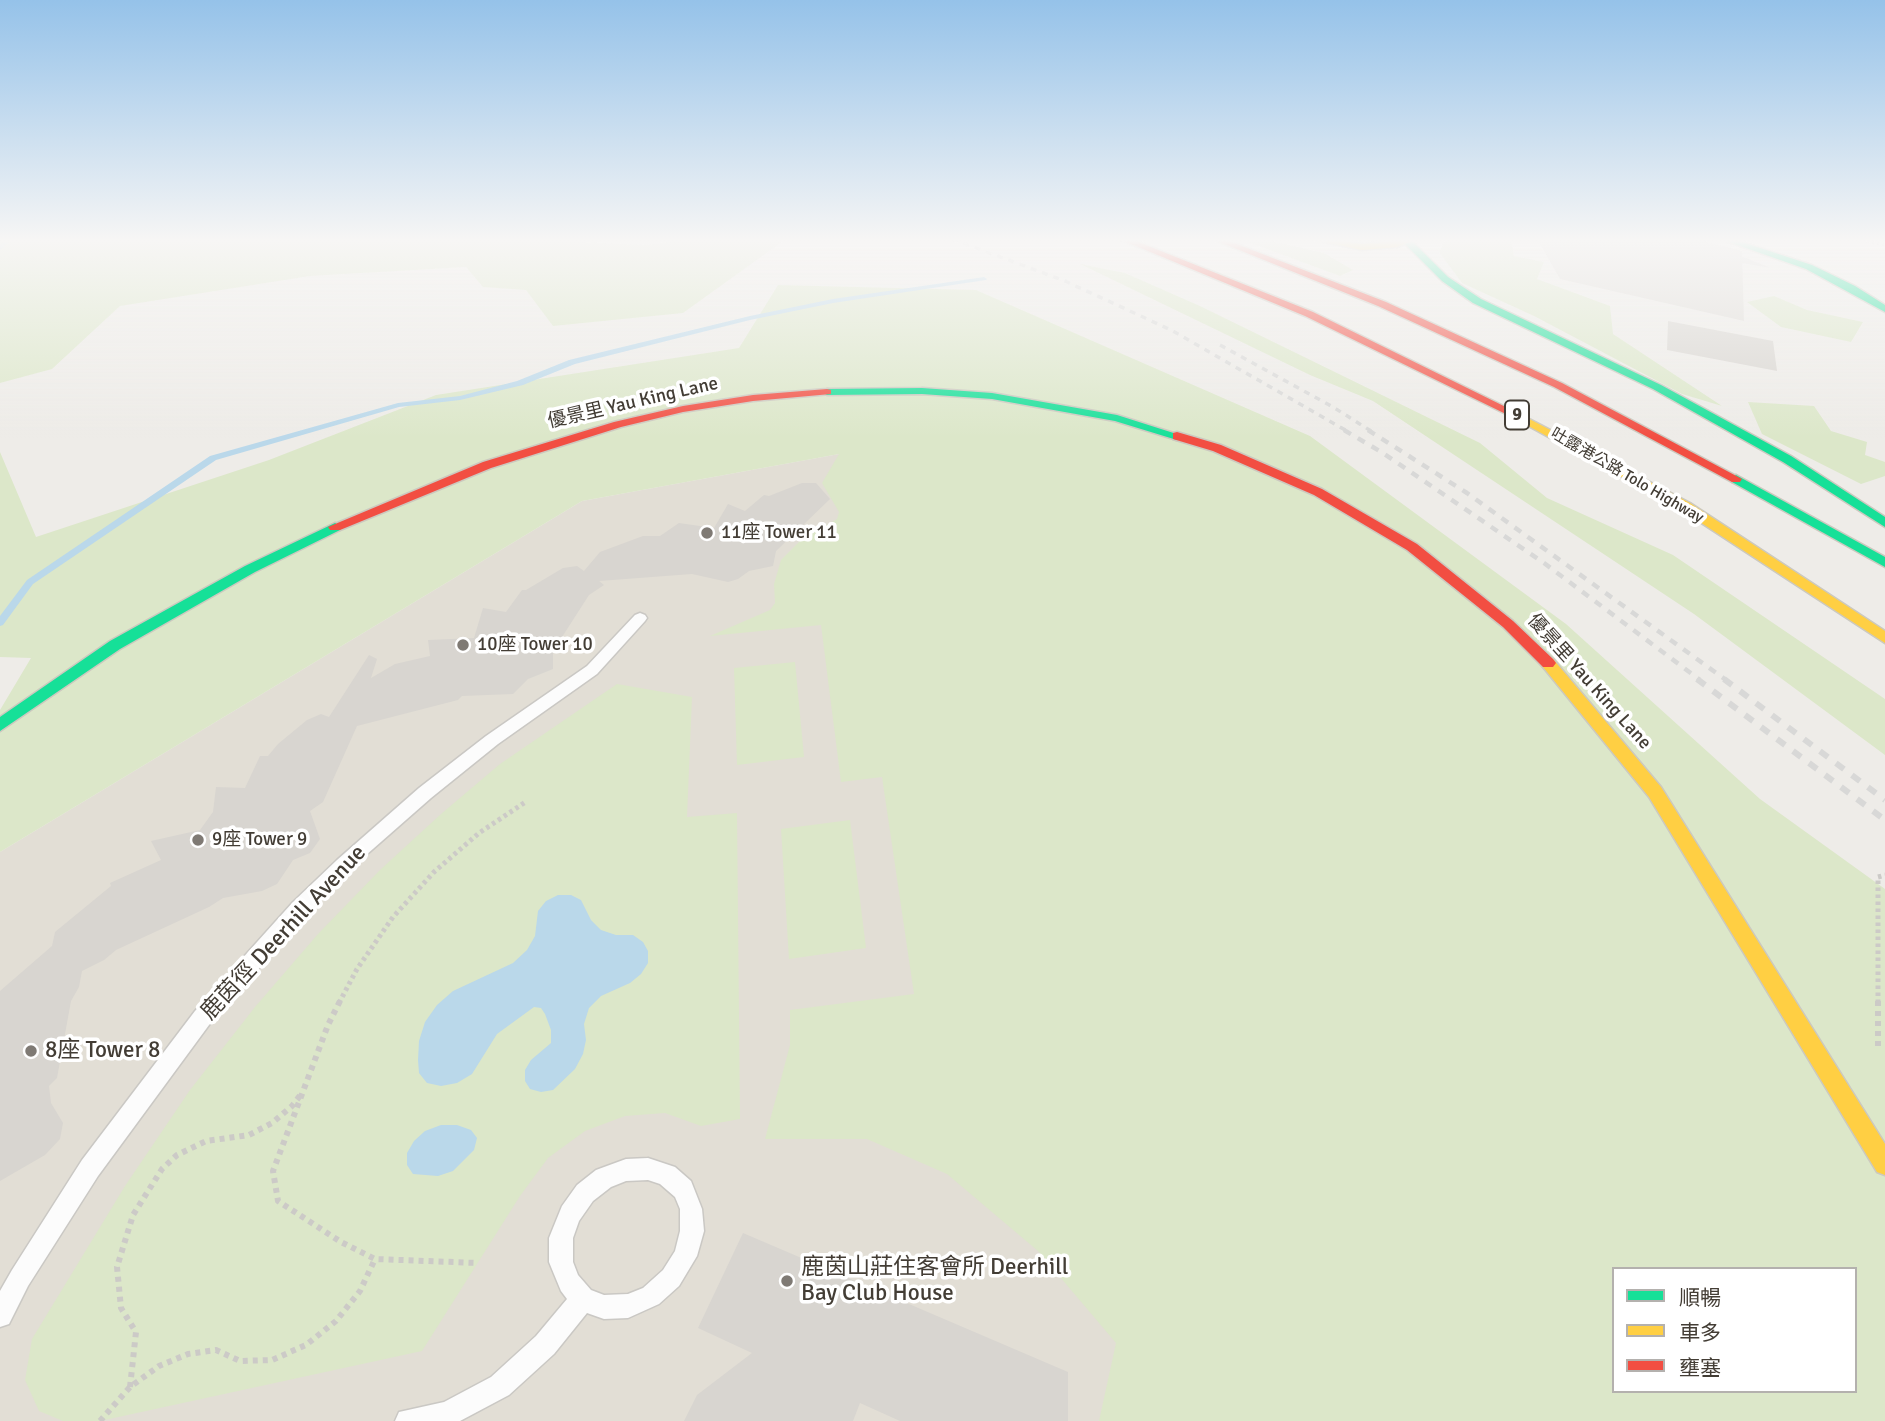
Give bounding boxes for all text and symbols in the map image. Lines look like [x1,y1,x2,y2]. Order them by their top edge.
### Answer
street label: 優景里 Yau King Lane [545,372,721,434]
road number: 9 [1505,400,1529,430]
street label: 吐露港公路 Tolo Highway [1547,424,1707,528]
place label: 11座 Tower 11 [721,522,837,544]
marker: 11座 Tower 11 [699,525,715,541]
street label: 優景里 Yau King Lane [1522,610,1656,754]
place label: 10座 Tower 10 [477,634,593,656]
marker: 10座 Tower 10 [455,637,471,653]
place label: 9座 Tower 9 [212,829,307,851]
marker: 9座 Tower 9 [190,832,206,848]
street label: 鹿茵徑 Deerhill Avenue [196,840,372,1026]
place label: 8座 Tower 8 [45,1037,160,1065]
marker: 8座 Tower 8 [23,1043,39,1059]
place label: 鹿茵山莊住客會所 Deerhill Bay Club House [801,1254,1068,1308]
legend [1612,1267,1857,1393]
marker: 鹿茵山莊住客會所 Deerhill Bay Club House [779,1273,795,1289]
text: 順暢 [1679,1285,1721,1311]
text: 車多 [1679,1320,1721,1346]
text: 壅塞 [1679,1355,1721,1381]

